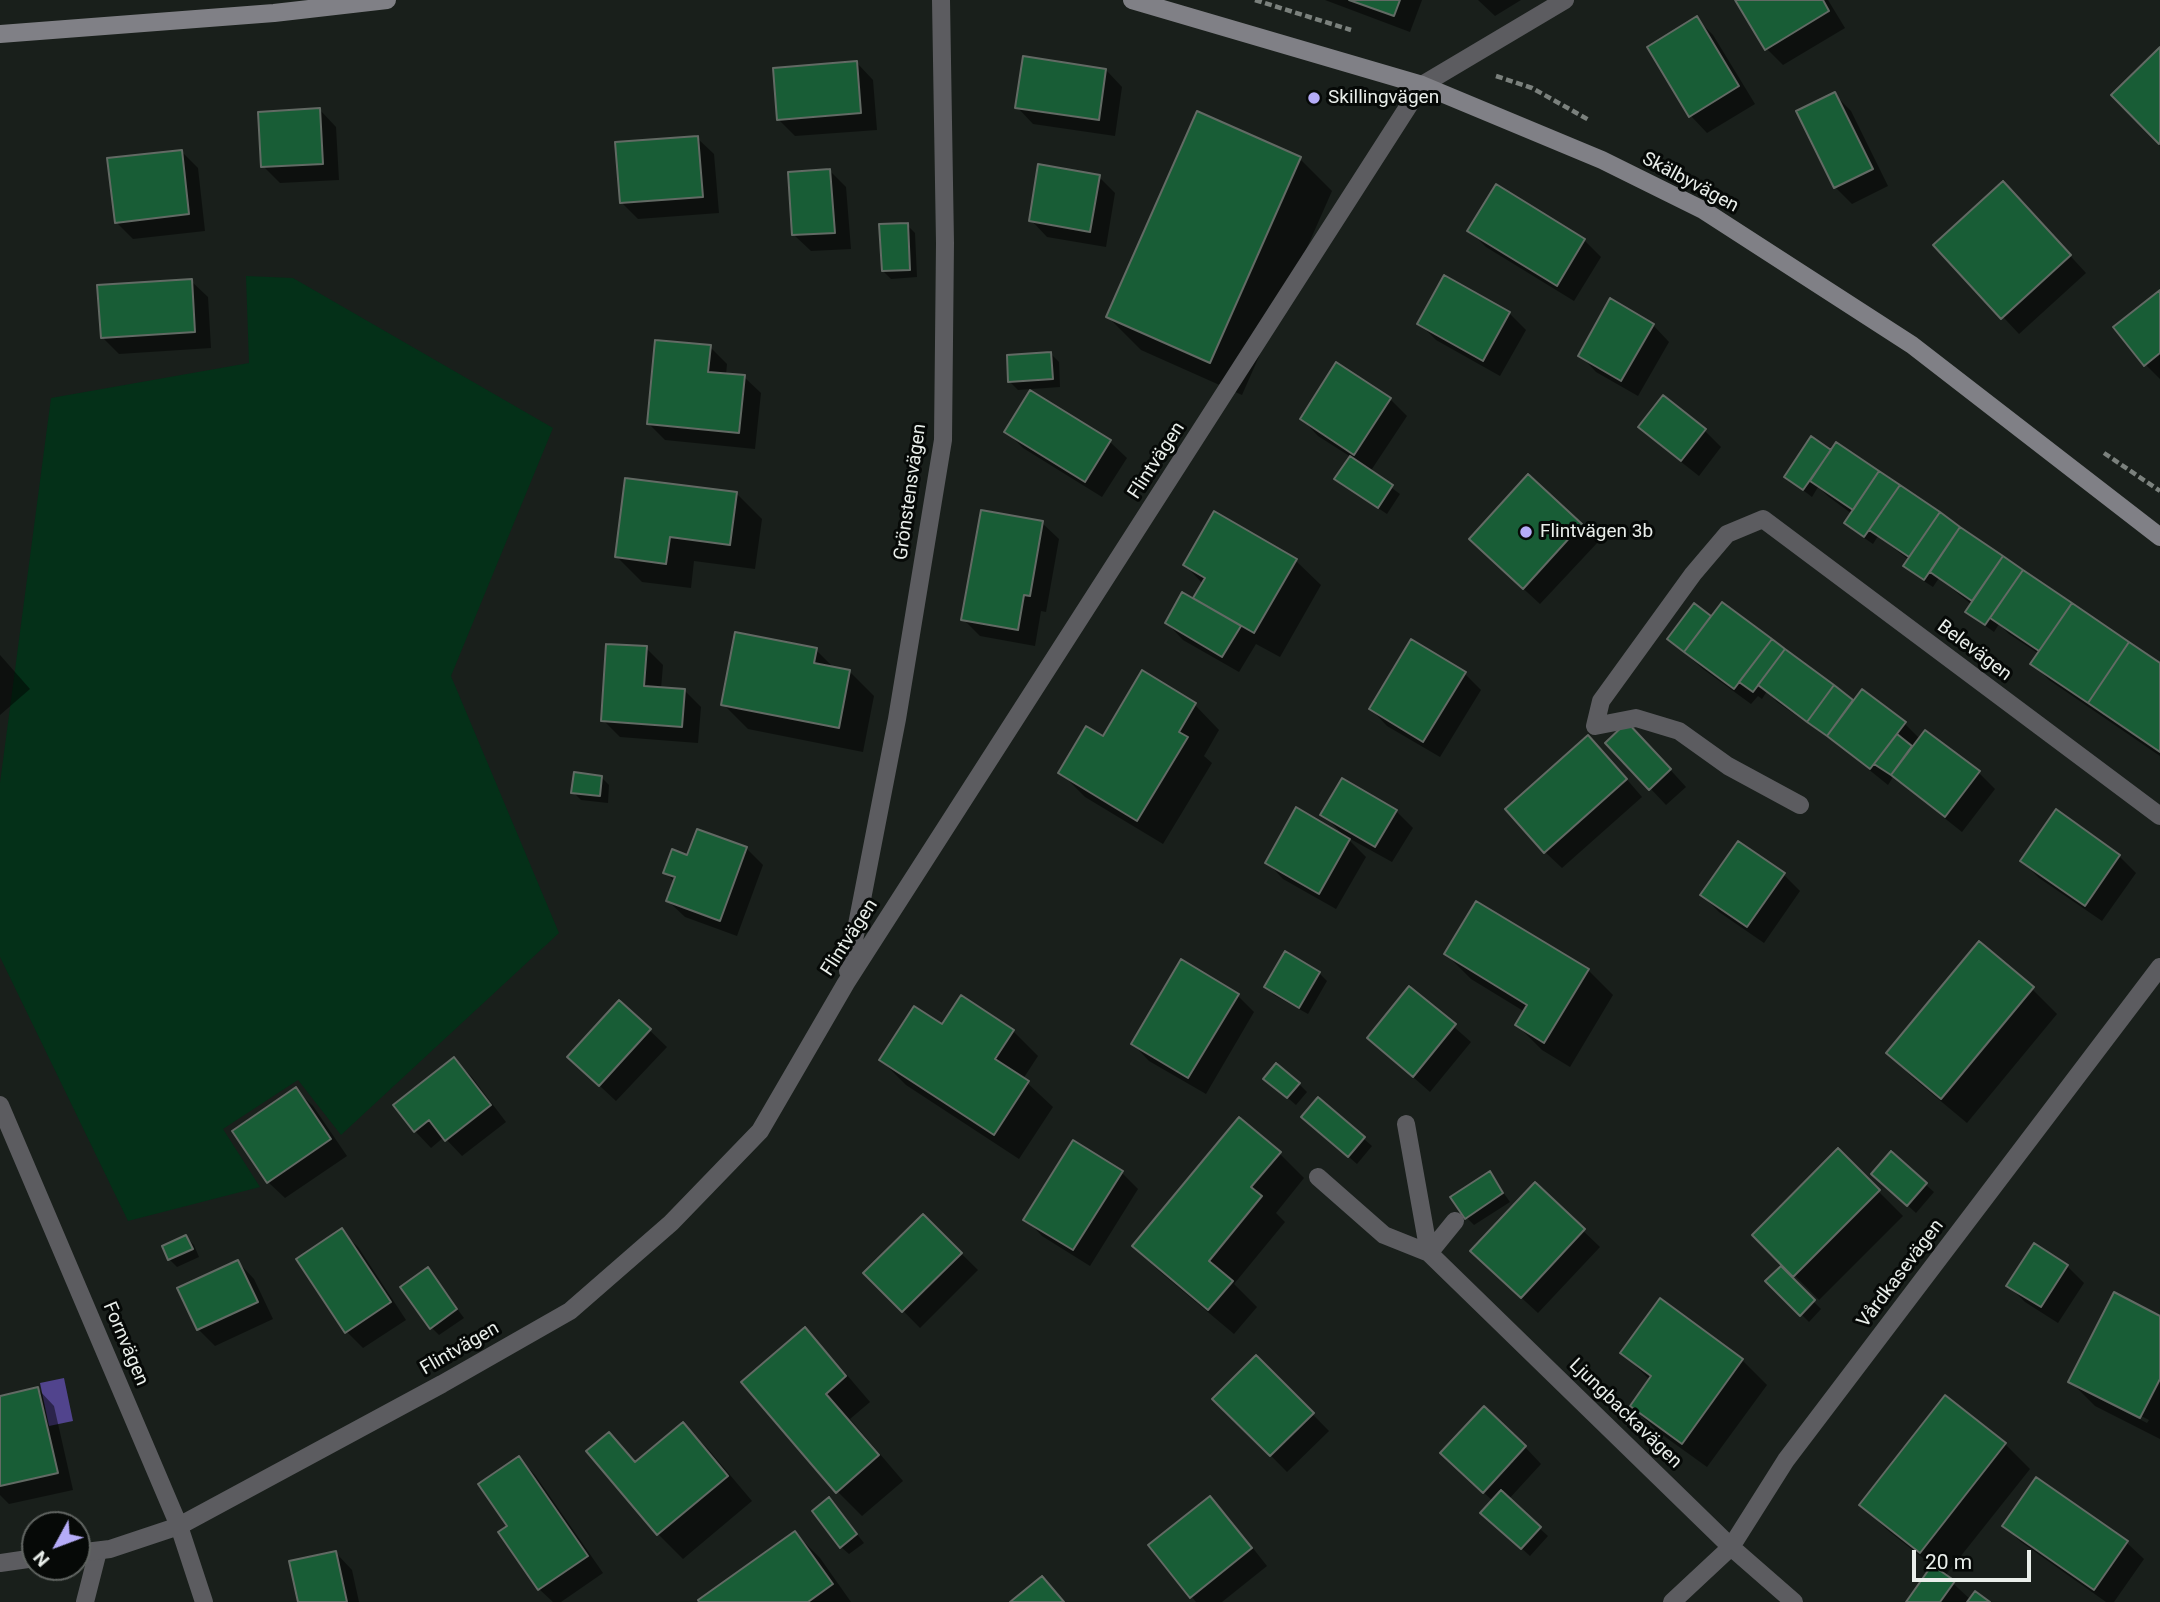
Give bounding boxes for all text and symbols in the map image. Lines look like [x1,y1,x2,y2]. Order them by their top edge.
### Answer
place label: Skillingvägen [1328,87,1439,109]
marker: Skillingvägen [1306,90,1322,106]
street label: Skälbyvägen [1638,148,1742,218]
street label: Flintvägen [1124,418,1190,504]
street label: Grönstensvägen [890,422,932,562]
place label: Flintvägen 3b [1540,521,1653,543]
marker: Flintvägen 3b [1518,524,1534,540]
street label: Belevägen [1932,616,2016,686]
street label: Flintvägen [817,895,883,981]
street label: Vårdkasevägen [1853,1215,1949,1333]
street label: Fornvägen [97,1299,153,1389]
street label: Flintvägen [417,1317,503,1381]
street label: Ljungbackavägen [1564,1354,1686,1474]
north arrow [21,1511,91,1581]
scale bar [1915,1536,2034,1580]
text: N [28,1546,54,1571]
text: 20 m [1925,1550,1972,1574]

